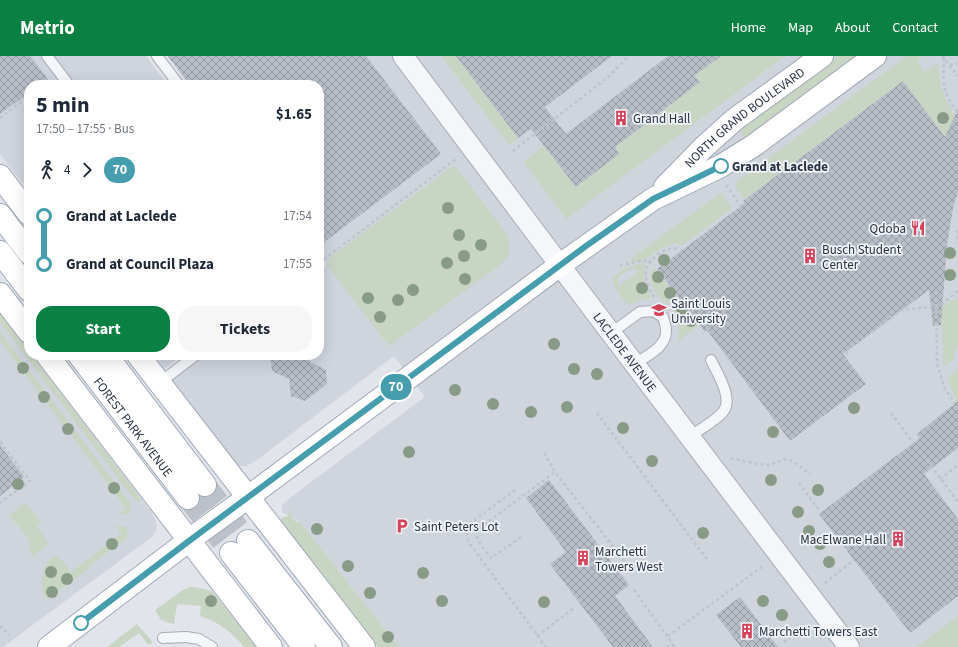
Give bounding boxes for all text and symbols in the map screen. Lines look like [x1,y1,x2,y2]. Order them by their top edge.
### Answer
text: Metrio [20,15,75,42]
text: Home [731,18,766,38]
text: Map [788,18,813,38]
text: About [835,18,870,38]
text: Contact [892,18,938,38]
street label: NORTH GRAND BOULEVARD [681,63,809,172]
text: 5 min [36,89,90,121]
text: $1.65 [276,104,312,125]
building icon: Grand Hall [612,109,630,127]
place label: Grand Hall [633,110,690,128]
text: 17:50 – 17:55 · Bus [36,120,134,138]
marker: Grand at Laclede [713,158,729,174]
place label: Grand at Laclede [732,158,828,176]
icon: walk [36,159,58,181]
icon: forward [76,159,98,181]
text: 70 [112,160,127,180]
text: 4 [64,161,70,179]
text: Grand at Laclede [66,206,177,227]
text: 17:54 [283,207,312,225]
restaurant icon: Qdoba [909,219,927,237]
place label: Qdoba [870,220,906,238]
place label: Busch Student Center [822,241,902,274]
building icon: Busch Student Center [801,247,819,265]
text: Grand at Council Plaza [66,254,214,275]
text: 17:55 [283,255,312,273]
place label: Saint Louis University [671,295,731,328]
school or university icon: Saint Louis University [650,301,668,319]
button: Start [36,306,170,352]
button: Tickets [178,306,312,352]
street label: LACLEDE AVENUE [588,309,661,396]
street label: FOREST PARK AVENUE [89,374,177,481]
line badge: 70 [378,374,414,400]
text: 70 [389,377,403,397]
parking icon: Saint Peters Lot [393,517,411,535]
place label: Saint Peters Lot [414,518,499,536]
building icon: MacElwane Hall [889,530,907,548]
place label: MacElwane Hall [800,531,886,549]
place label: Marchetti Towers West [595,543,663,576]
building icon: Marchetti Towers West [574,549,592,567]
unlabelled marker [73,615,89,631]
building icon: Marchetti Towers East [738,622,756,640]
place label: Marchetti Towers East [759,623,878,641]

